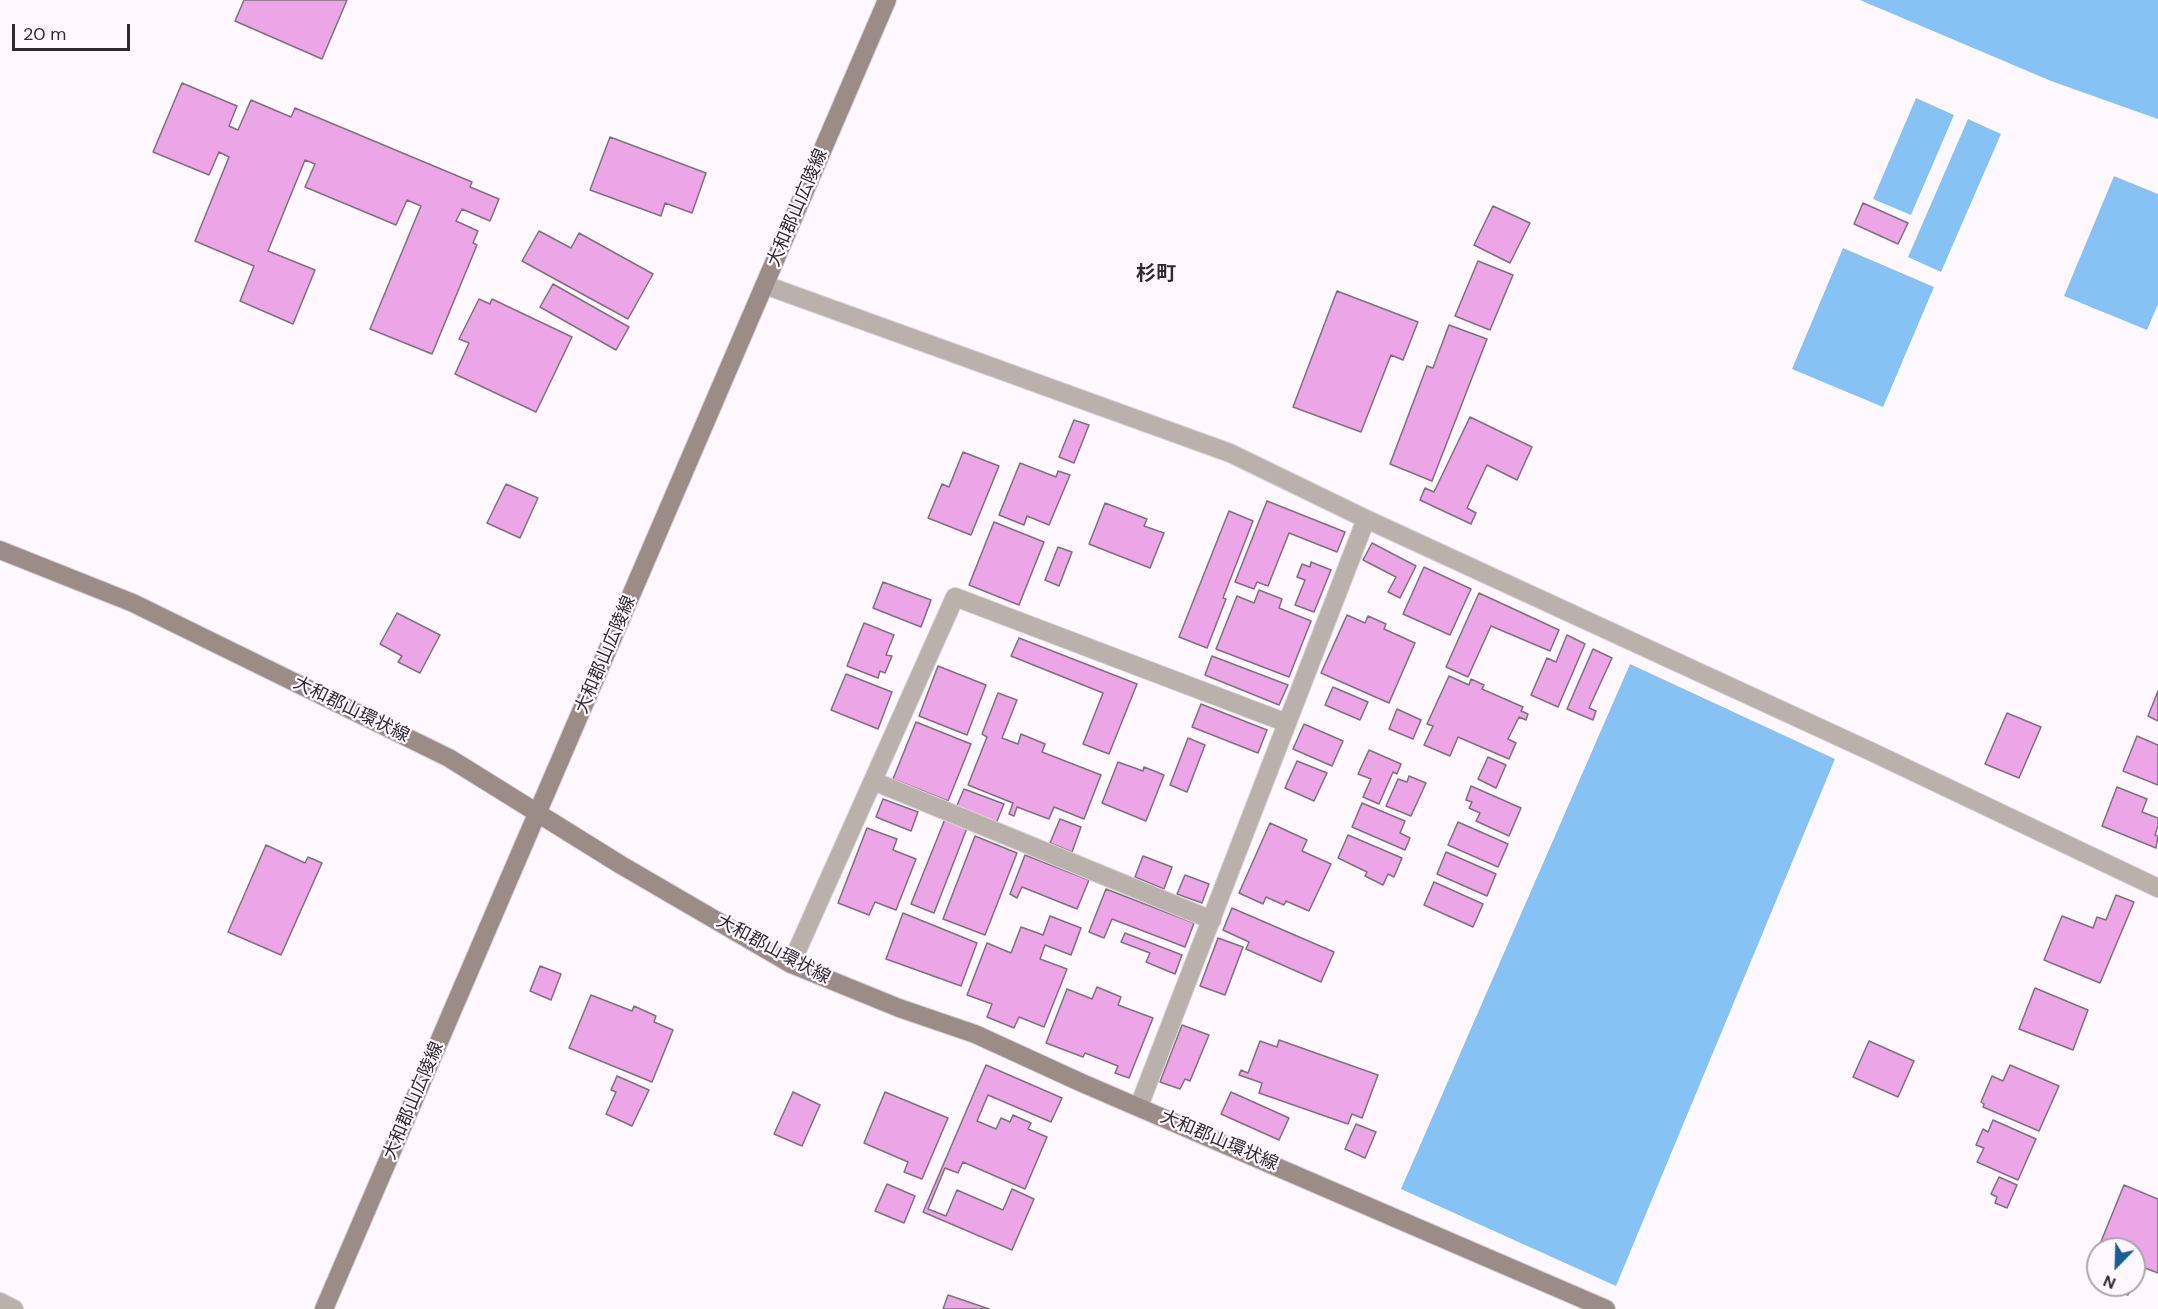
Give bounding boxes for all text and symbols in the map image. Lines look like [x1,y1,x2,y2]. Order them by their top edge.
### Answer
scale bar [15,12,134,50]
text: 20 m [23,22,66,46]
street label: 大和郡山広陵線 [763,146,833,270]
district label: 杉町 [1136,263,1176,287]
street label: 大和郡山広陵線 [571,593,641,717]
street label: 大和郡山環状線 [290,673,412,747]
street label: 大和郡山環状線 [712,911,834,989]
street label: 大和郡山広陵線 [379,1039,449,1163]
street label: 大和郡山環状線 [1157,1106,1281,1176]
north arrow [2086,1237,2146,1297]
text: N [2100,1270,2119,1294]

